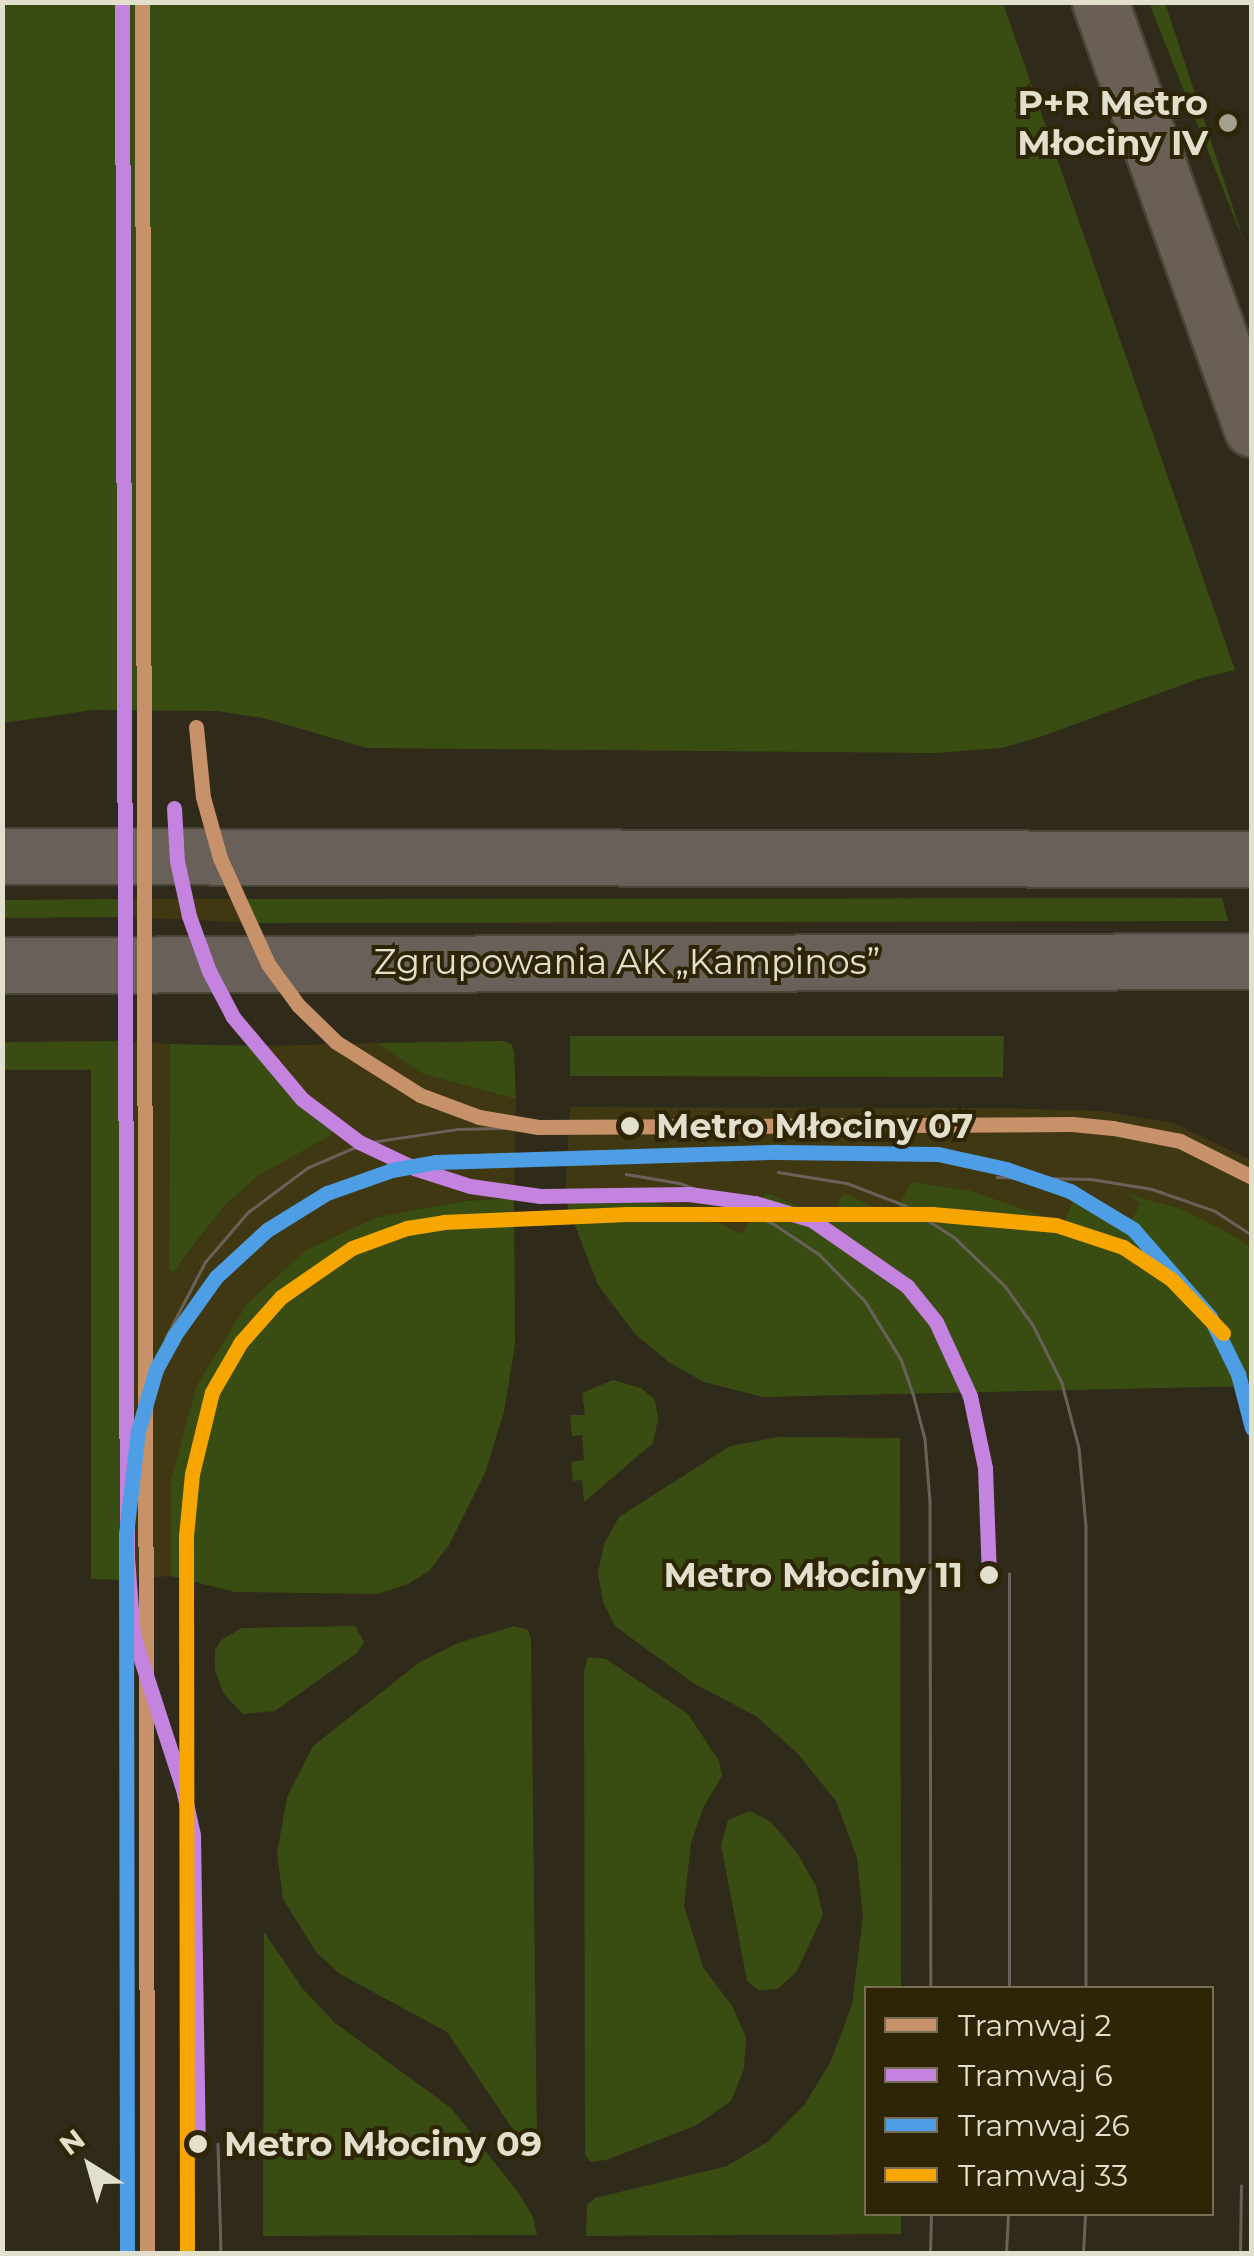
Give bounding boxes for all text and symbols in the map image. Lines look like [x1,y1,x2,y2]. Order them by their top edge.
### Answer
place label: P+R Metro Młociny IV [1017,82,1208,164]
marker: P+R Metro Młociny IV [1217,112,1239,134]
street label: Zgrupowania AK „Kampinos” [374,941,880,983]
place label: Metro Młociny 07 [656,1105,973,1147]
marker: Metro Młociny 07 [613,1109,647,1143]
place label: Metro Młociny 11 [664,1554,963,1596]
marker: Metro Młociny 11 [972,1558,1006,1592]
legend [864,1986,1214,2216]
text: Tramwaj 2 [958,2007,1111,2044]
text: Tramwaj 6 [958,2057,1113,2094]
text: Tramwaj 26 [958,2107,1130,2144]
north arrow [40,2116,140,2216]
text: N [53,2122,91,2162]
place label: Metro Młociny 09 [224,2123,542,2165]
marker: Metro Młociny 09 [181,2127,215,2161]
text: Tramwaj 33 [958,2157,1128,2194]

